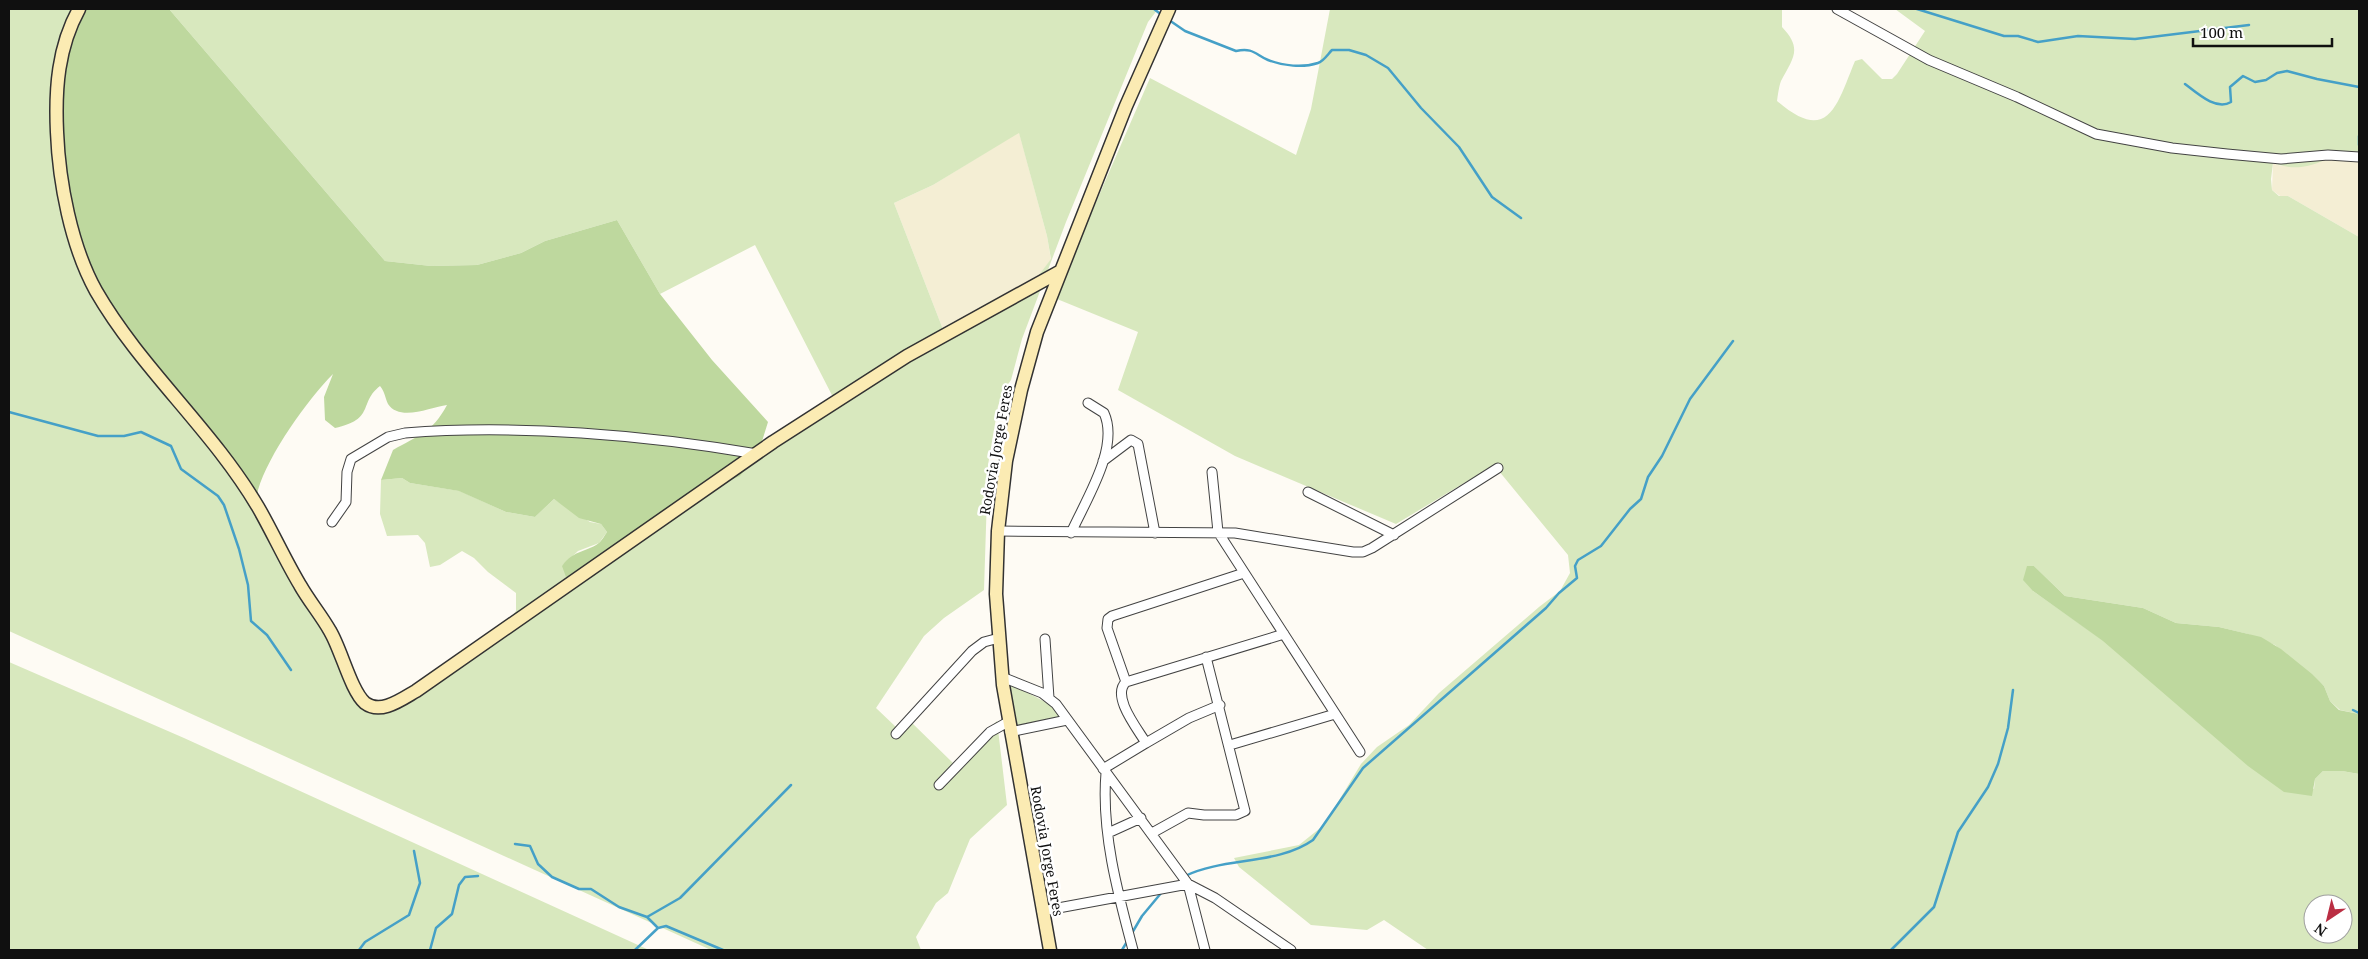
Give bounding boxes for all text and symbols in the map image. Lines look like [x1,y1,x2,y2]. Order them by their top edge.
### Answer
scale bar [2193,15,2332,47]
text: 100 m [2200,22,2243,42]
street label: Rodovia Jorge Feres [975,383,1016,517]
street label: Rodovia Jorge Feres [1027,784,1068,918]
north arrow [2303,894,2353,944]
text: N [2310,919,2330,941]

